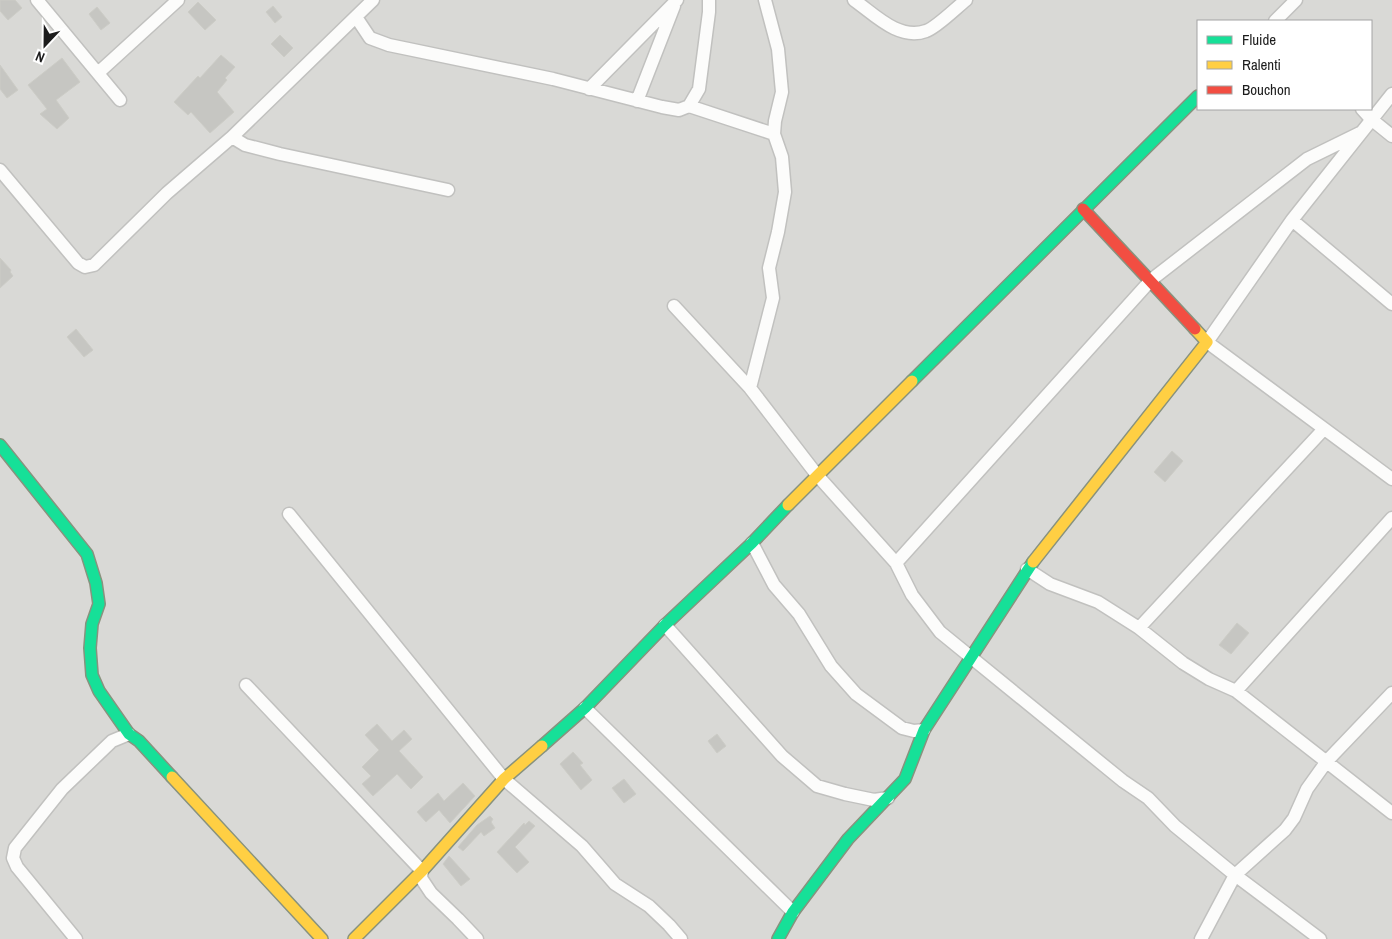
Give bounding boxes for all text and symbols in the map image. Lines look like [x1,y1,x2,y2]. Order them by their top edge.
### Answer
north arrow [20,20,70,70]
legend [1197,20,1372,110]
text: Fluide [1242,29,1276,50]
text: N [33,47,47,67]
text: Ralenti [1242,54,1281,75]
text: Bouchon [1242,79,1291,100]

